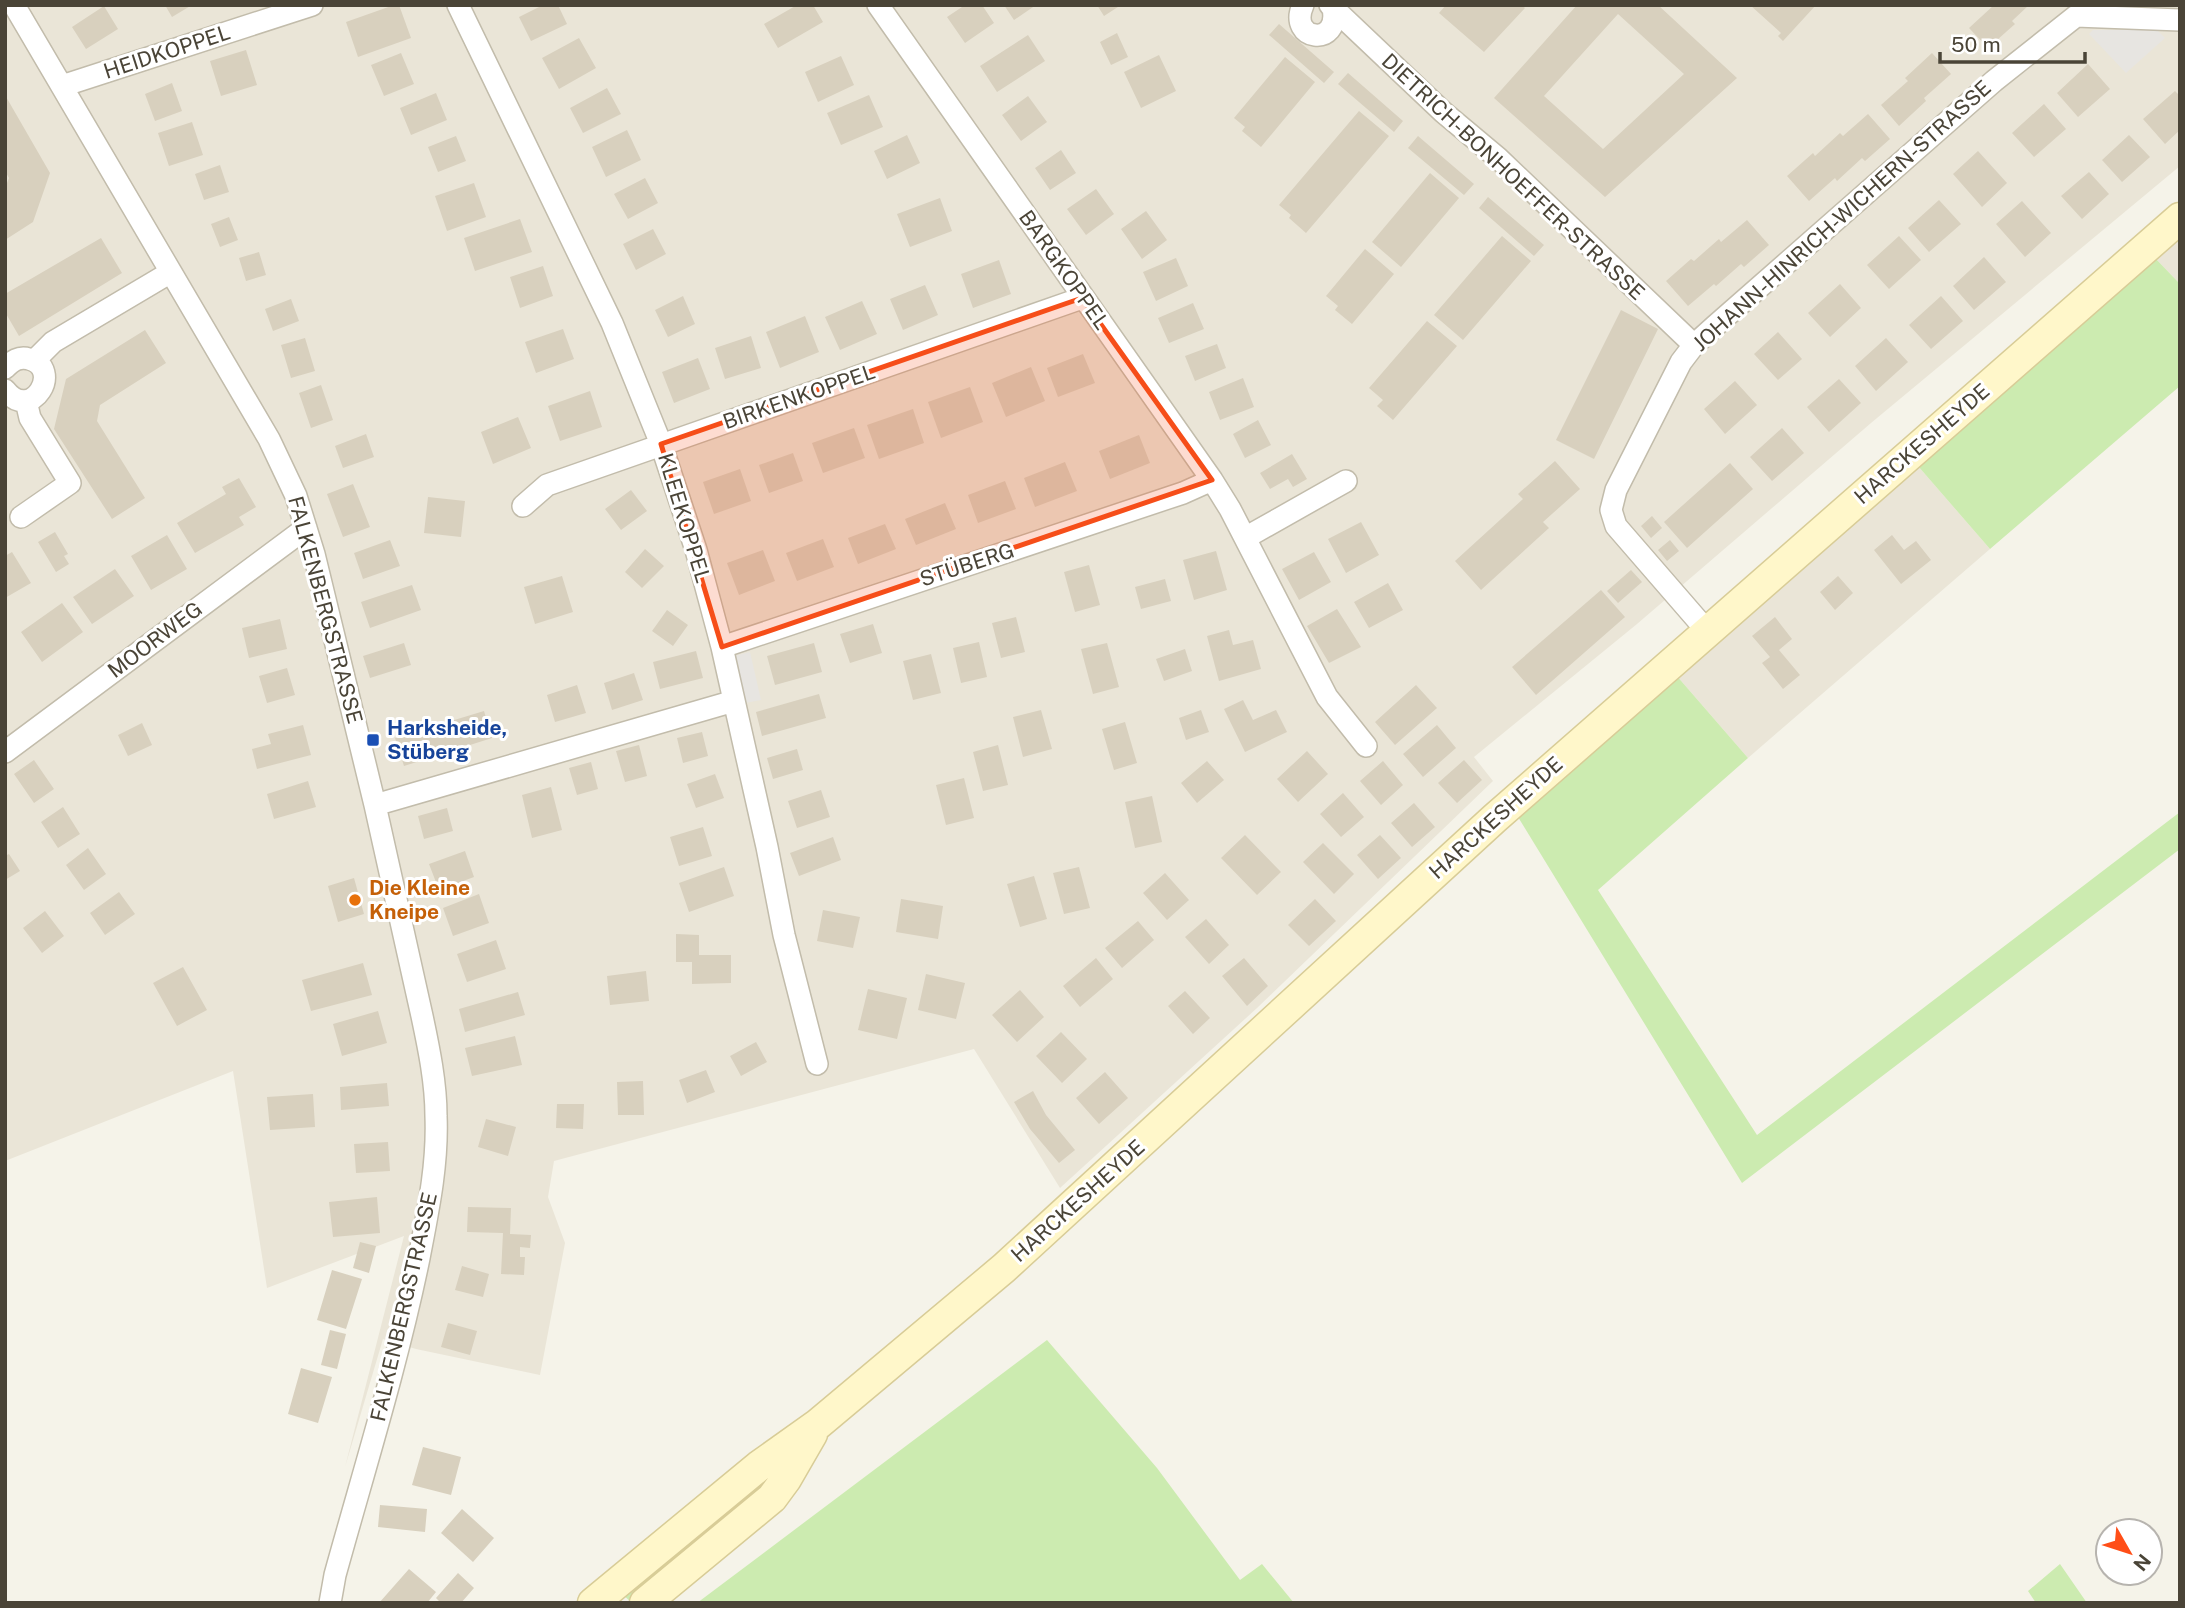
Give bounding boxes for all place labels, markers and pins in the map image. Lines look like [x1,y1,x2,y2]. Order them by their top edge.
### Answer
place label: Harksheide, Stüberg [387,715,507,764]
marker: Harksheide, Stüberg [365,732,381,748]
place label: Die Kleine Kneipe [369,875,470,924]
marker: Die Kleine Kneipe [347,892,363,908]

